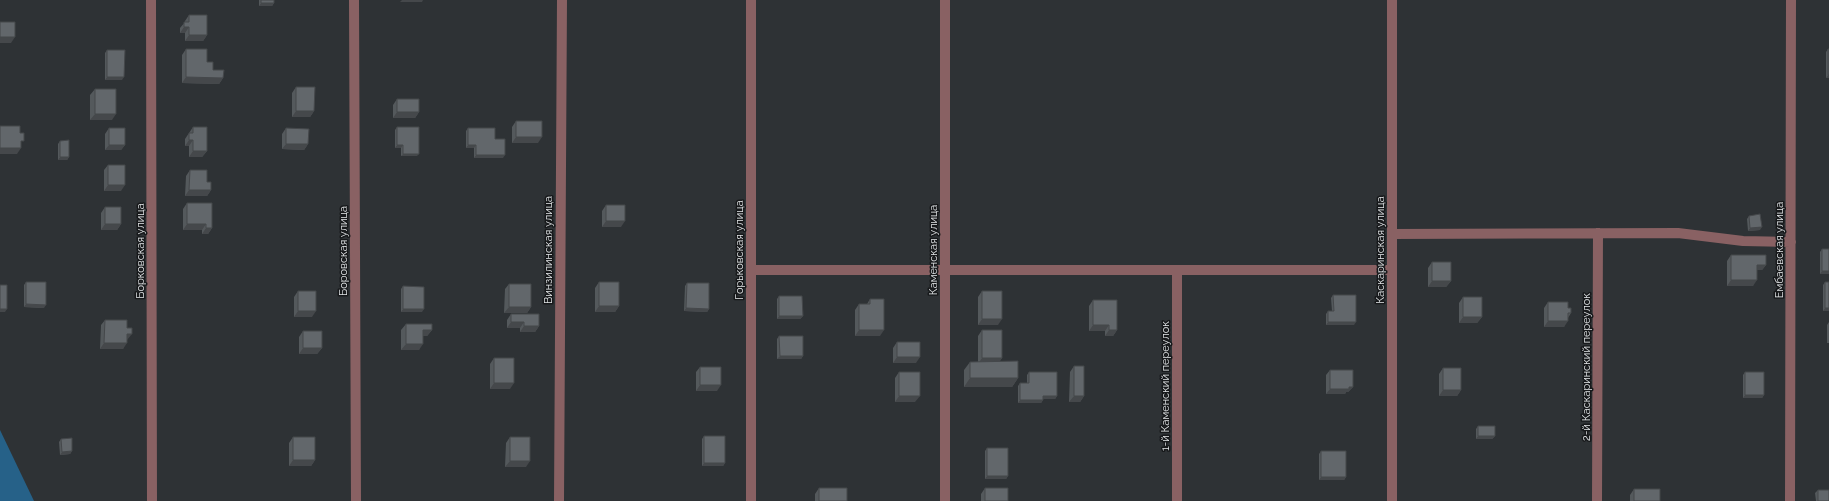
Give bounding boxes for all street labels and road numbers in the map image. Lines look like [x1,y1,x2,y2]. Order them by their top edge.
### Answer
street label: Винзилинская улица [542,196,555,304]
street label: Каскаринская улица [1374,196,1387,304]
street label: Горьковская улица [733,200,746,300]
street label: Ембаевская улица [1773,202,1786,298]
street label: Борковская улица [134,203,147,299]
street label: Каменская улица [927,205,940,295]
street label: Боровская улица [337,206,350,296]
street label: 2-й Каскаринский переулок [1580,293,1593,441]
street label: 1-й Каменский переулок [1159,321,1172,451]

